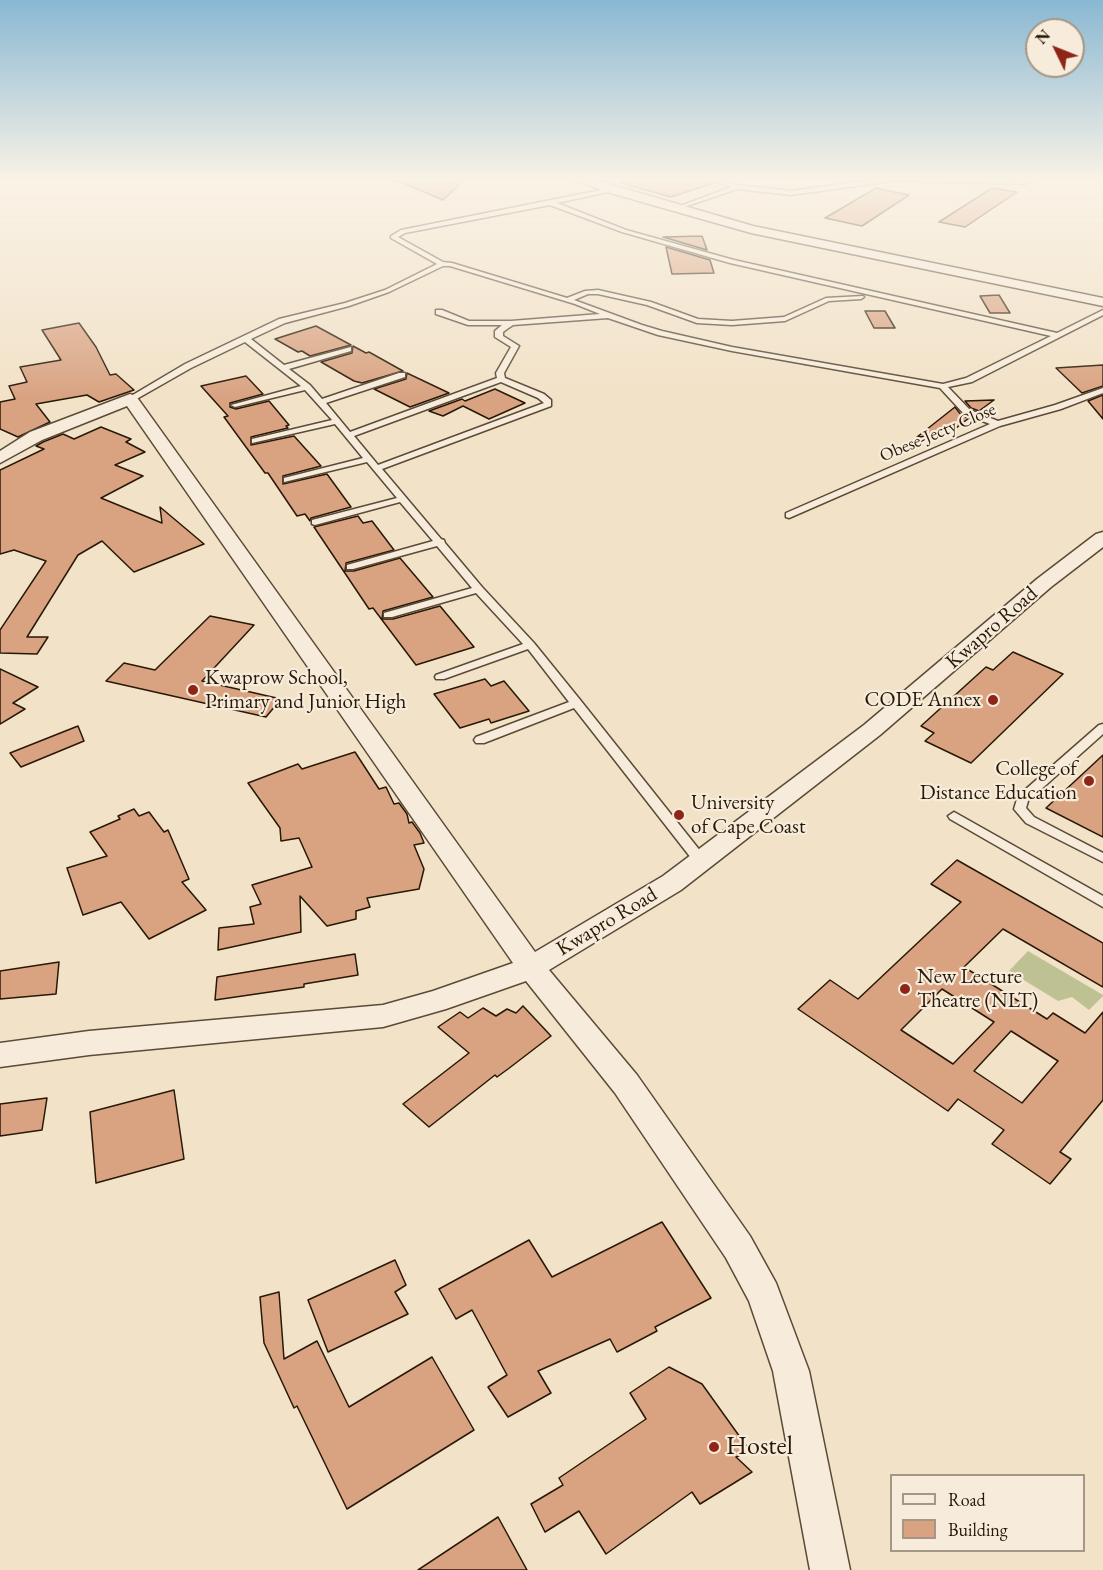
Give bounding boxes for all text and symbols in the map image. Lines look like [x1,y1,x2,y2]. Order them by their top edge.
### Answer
north arrow [1025,18,1085,78]
text: N [1031,25,1055,49]
street label: Obese-Jecty Close [877,399,999,467]
street label: Kwapro Road [941,581,1043,675]
place label: Kwaprow School, Primary and Junior High [205,665,406,715]
marker: Kwaprow School, Primary and Junior High [186,683,200,697]
place label: CODE Annex [865,687,981,713]
marker: CODE Annex [986,693,1000,707]
place label: College of Distance Education [920,756,1077,806]
marker: College of Distance Education [1082,774,1096,788]
place label: University of Cape Coast [691,790,805,840]
marker: University of Cape Coast [672,808,686,822]
street label: Kwapro Road [552,882,662,962]
place label: New Lecture Theatre (NLT) [917,964,1038,1014]
marker: New Lecture Theatre (NLT) [898,982,912,996]
place label: Hostel [726,1431,793,1463]
marker: Hostel [707,1440,721,1454]
legend [890,1474,1085,1552]
text: Road [948,1488,986,1511]
text: Building [948,1518,1008,1541]

